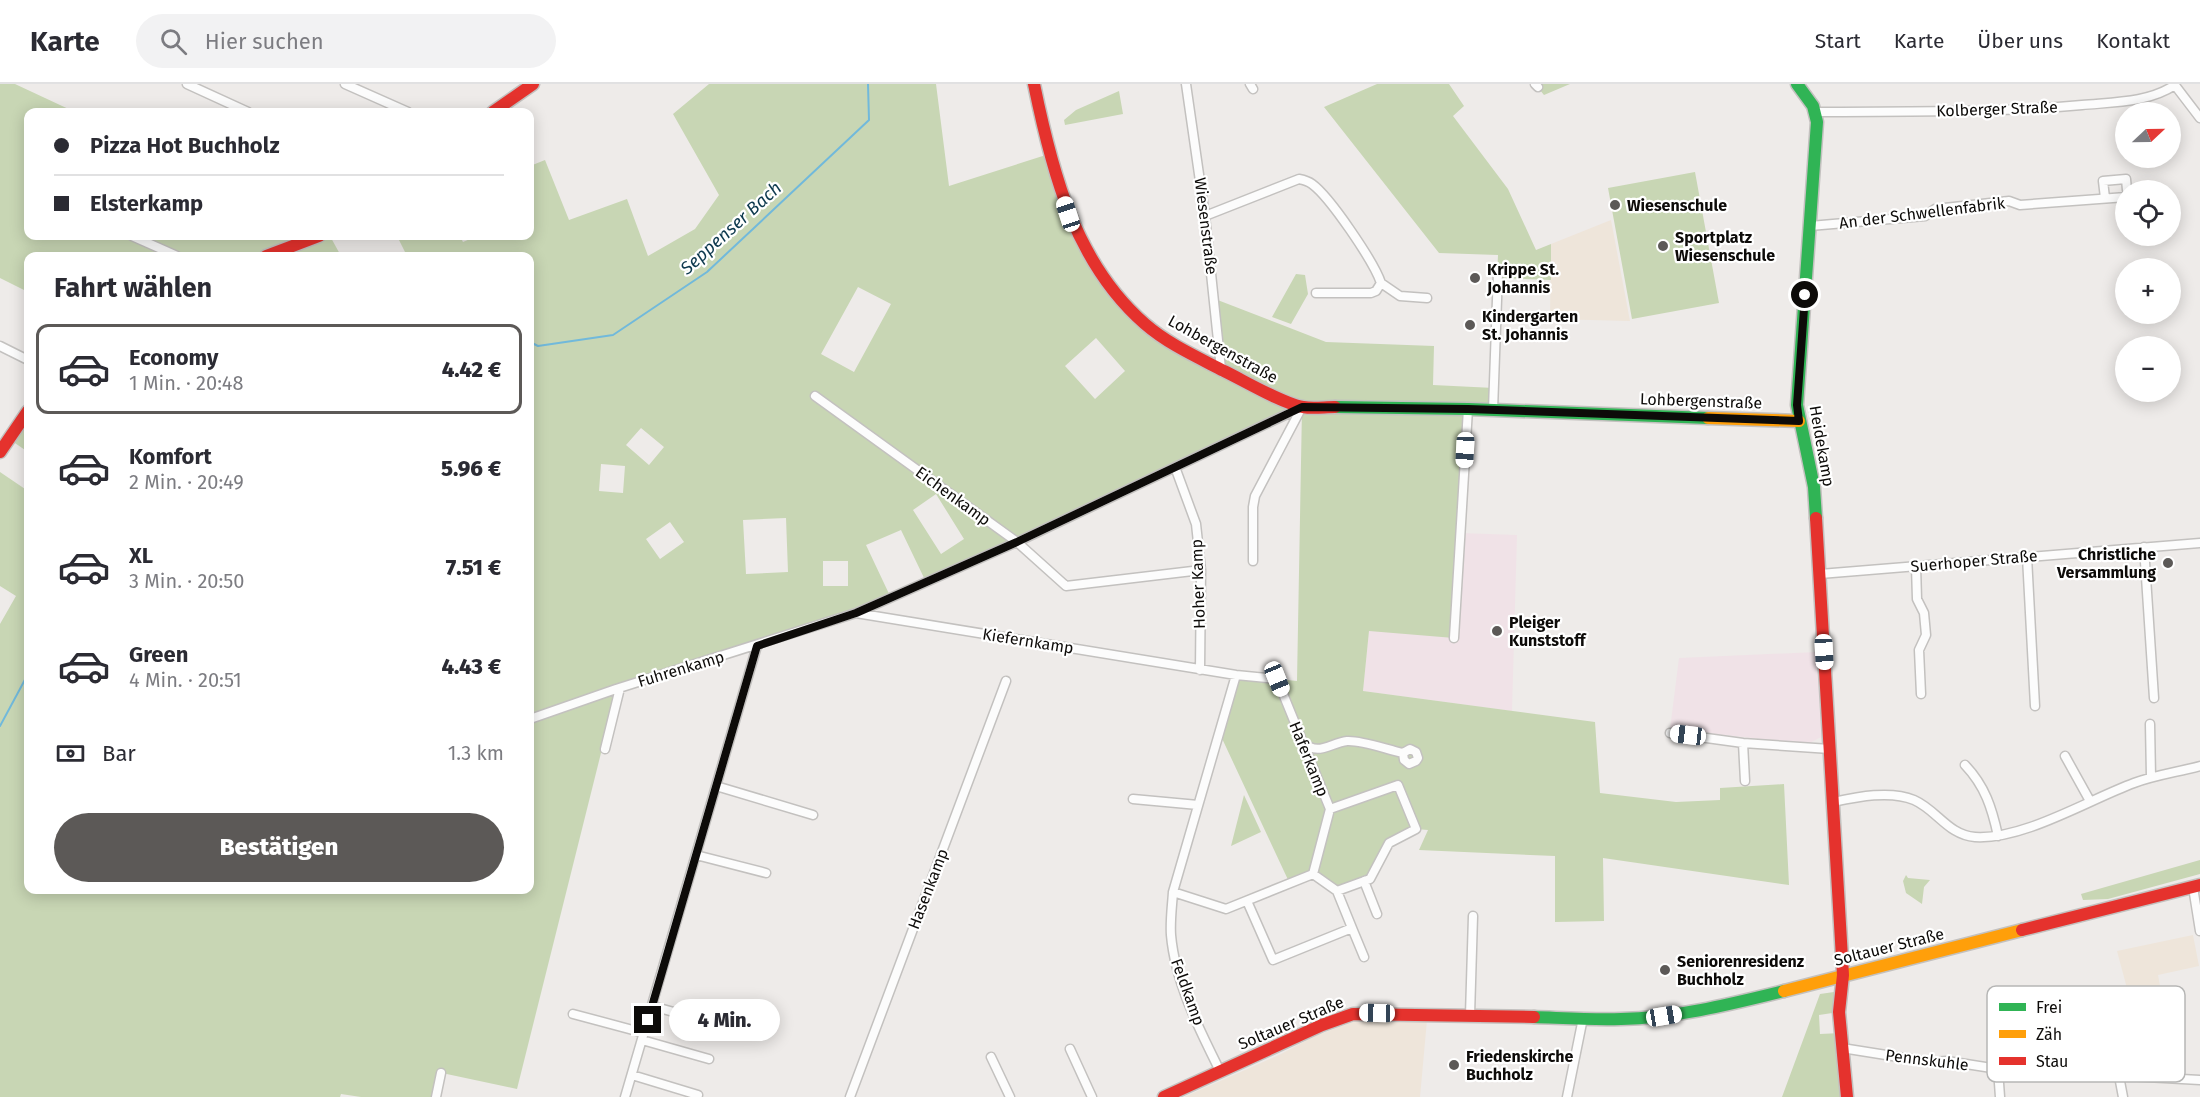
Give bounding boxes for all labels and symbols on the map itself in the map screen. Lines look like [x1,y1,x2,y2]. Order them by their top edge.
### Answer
street label: Kolberger Straße [1936,97,2058,121]
north arrow [2115,102,2181,168]
street label: Wiesenstraße [1191,176,1221,276]
water label: Seppenser Bach [675,177,786,280]
street label: An der Schwellenfabrik [1838,193,2007,233]
car [1054,194,1082,234]
place label: Wiesenschule [1627,196,1727,215]
marker: Wiesenschule [1608,198,1622,212]
place label: Sportplatz Wiesenschule [1675,228,1775,265]
marker: Sportplatz Wiesenschule [1656,239,1670,253]
place label: Krippe St. Johannis [1486,260,1559,297]
marker: Krippe St. Johannis [1468,271,1482,285]
route start [1791,281,1818,308]
place label: Kindergarten St. Johannis [1482,307,1578,344]
street label: Lohbergenstraße [1165,311,1281,387]
marker: Kindergarten St. Johannis [1463,318,1477,332]
street label: Lohbergenstraße [1640,389,1762,413]
street label: Heidekamp [1806,404,1838,488]
car [1455,432,1475,468]
street label: Eichenkamp [912,462,994,530]
street label: Hoher Kamp [1187,539,1209,629]
place label: Christliche Versammlung [2056,545,2156,582]
street label: Suerhoper Straße [1910,546,2038,576]
marker: Christliche Versammlung [2161,556,2175,570]
place label: Pleiger Kunststoff [1509,613,1587,650]
street label: Kiefernkamp [981,624,1075,658]
marker: Pleiger Kunststoff [1490,624,1504,638]
car [1814,634,1834,670]
street label: Fuhrenkamp [635,647,727,691]
car [1262,659,1292,699]
street label: Haferkamp [1285,719,1333,799]
car [1669,724,1707,746]
street label: Hasenkamp [904,846,952,932]
street label: Soltauer Straße [1832,924,1946,970]
place label: Seniorenresidenz Buchholz [1677,952,1805,989]
street label: Feldkamp [1167,956,1209,1028]
marker: Seniorenresidenz Buchholz [1658,963,1672,977]
legend [1987,986,2185,1082]
street label: Soltauer Straße [1235,992,1347,1054]
text: Frei [2036,998,2062,1017]
callout: 4 Min. [669,999,780,1041]
car [1359,1004,1395,1022]
car [1645,1004,1683,1028]
route end [634,1006,661,1033]
text: Zäh [2036,1025,2062,1044]
street label: Pennskuhle [1884,1045,1970,1075]
place label: Friedenskirche Buchholz [1466,1047,1574,1084]
text: Stau [2036,1052,2068,1071]
marker: Friedenskirche Buchholz [1447,1058,1461,1072]

